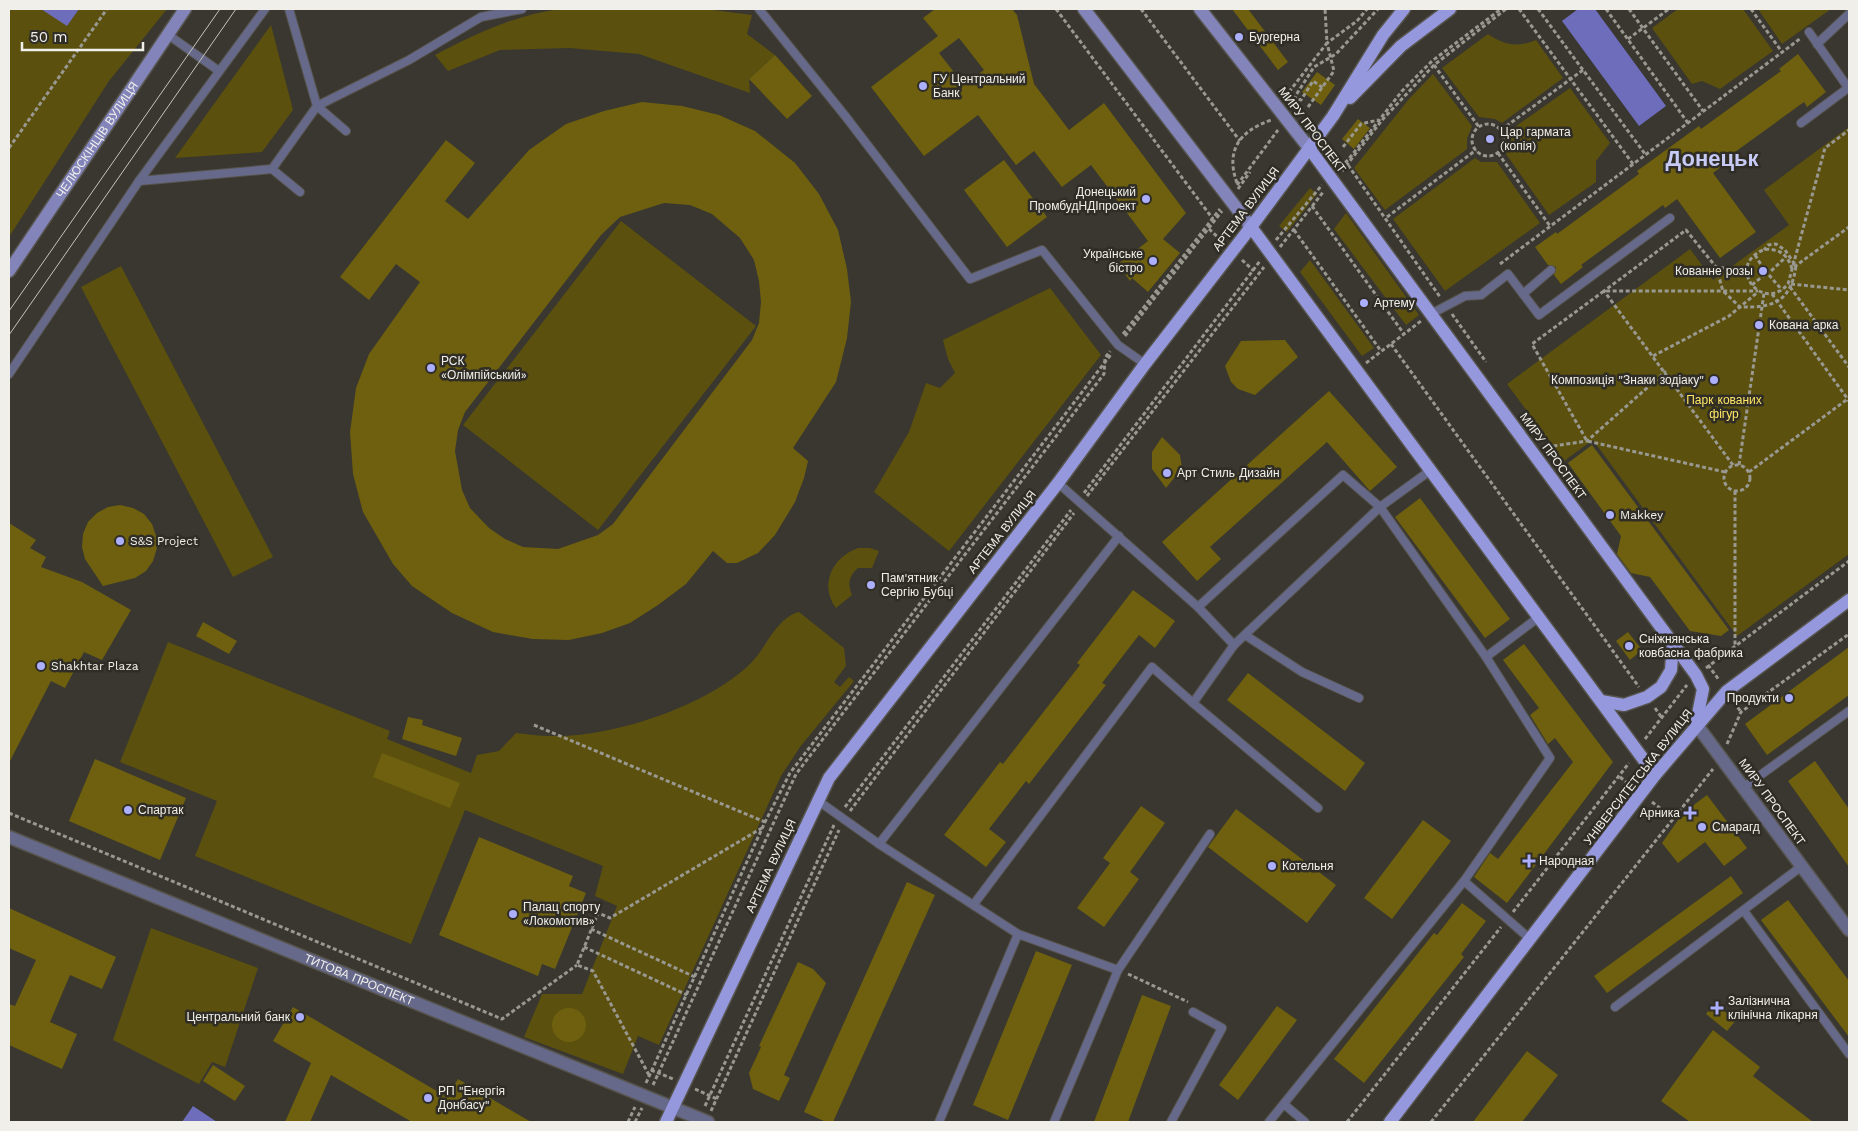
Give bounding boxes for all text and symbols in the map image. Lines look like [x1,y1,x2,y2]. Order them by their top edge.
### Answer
scale bar [22,20,144,52]
text: 50 m [30,28,67,46]
place label: Бургерна [1249,30,1300,44]
marker: Бургерна [1233,31,1245,43]
place label: ГУ Центральний Банк [933,72,1026,100]
street label: ЧЕЛЮСКІНЦІВ ВУЛИЦЯ [53,79,141,201]
marker: ГУ Центральний Банк [917,80,929,92]
street label: МИРУ ПРОСПЕКТ [1275,84,1349,176]
place label: Цар гармата (копія) [1500,125,1571,153]
marker: Цар гармата (копія) [1484,133,1496,145]
district label: Донецьк [1666,146,1759,171]
street label: АРТЕМА ВУЛИЦЯ [1210,164,1282,254]
place label: Донецький ПромбудНДІпроект [1029,185,1137,213]
marker: Донецький ПромбудНДІпроект [1140,193,1152,205]
place label: Українське бістро [1083,247,1143,275]
marker: Українське бістро [1147,255,1159,267]
place label: Кованне розы [1675,264,1753,278]
marker: Кованне розы [1757,265,1769,277]
place label: Артему [1374,296,1415,310]
marker: Артему [1358,297,1370,309]
place label: Кована арка [1769,318,1839,332]
marker: Кована арка [1753,319,1765,331]
place label: РСК «Олімпійський» [441,354,527,382]
marker: РСК «Олімпійський» [425,362,437,374]
place label: Композиція "Знаки зодіаку" [1551,373,1704,387]
marker: Композиція "Знаки зодіаку" [1708,374,1720,386]
park label: Парк кованих фігур [1686,393,1762,421]
street label: МИРУ ПРОСПЕКТ [1517,410,1589,502]
place label: Арт Стиль Дизайн [1177,466,1280,480]
marker: Арт Стиль Дизайн [1161,467,1173,479]
street label: АРТЕМА ВУЛИЦЯ [965,488,1039,576]
place label: Makkey [1620,508,1664,522]
marker: Makkey [1604,509,1616,521]
place label: S&S Project [130,534,198,548]
marker: S&S Project [114,535,126,547]
place label: Пам'ятник Сергію Бубці [881,571,953,599]
marker: Пам'ятник Сергію Бубці [865,579,877,591]
place label: Сніжнянська ковбасна фабрика [1639,632,1743,660]
marker: Сніжнянська ковбасна фабрика [1623,640,1635,652]
place label: Shakhtar Plaza [51,659,139,673]
marker: Shakhtar Plaza [35,660,47,672]
place label: Продукти [1727,691,1779,705]
marker: Продукти [1783,692,1795,704]
street label: УНІВЕРСИТЕТСЬКА ВУЛИЦЯ [1581,707,1695,847]
street label: МИРУ ПРОСПЕКТ [1736,756,1808,848]
place label: Спартак [138,803,184,817]
marker: Спартак [122,804,134,816]
place label: Арника [1640,806,1680,820]
marker: Арника [1684,807,1696,819]
street label: АРТЕМА ВУЛИЦЯ [743,817,799,915]
place label: Смарагд [1712,820,1760,834]
marker: Смарагд [1696,821,1708,833]
place label: Народная [1539,854,1594,868]
marker: Народная [1523,855,1535,867]
place label: Котельня [1282,859,1333,873]
marker: Котельня [1266,860,1278,872]
place label: Палац спорту «Локомотив» [523,900,600,928]
marker: Палац спорту «Локомотив» [507,908,519,920]
street label: ТИТОВА ПРОСПЕКТ [302,951,417,1009]
place label: Залізнична клінічна лікарня [1728,994,1818,1022]
marker: Залізнична клінічна лікарня [1710,1001,1724,1015]
place label: Центральний банк [186,1010,291,1024]
marker: Центральний банк [294,1011,306,1023]
place label: РП "Енергія Донбасу" [438,1084,505,1112]
marker: РП "Енергія Донбасу" [422,1092,434,1104]

